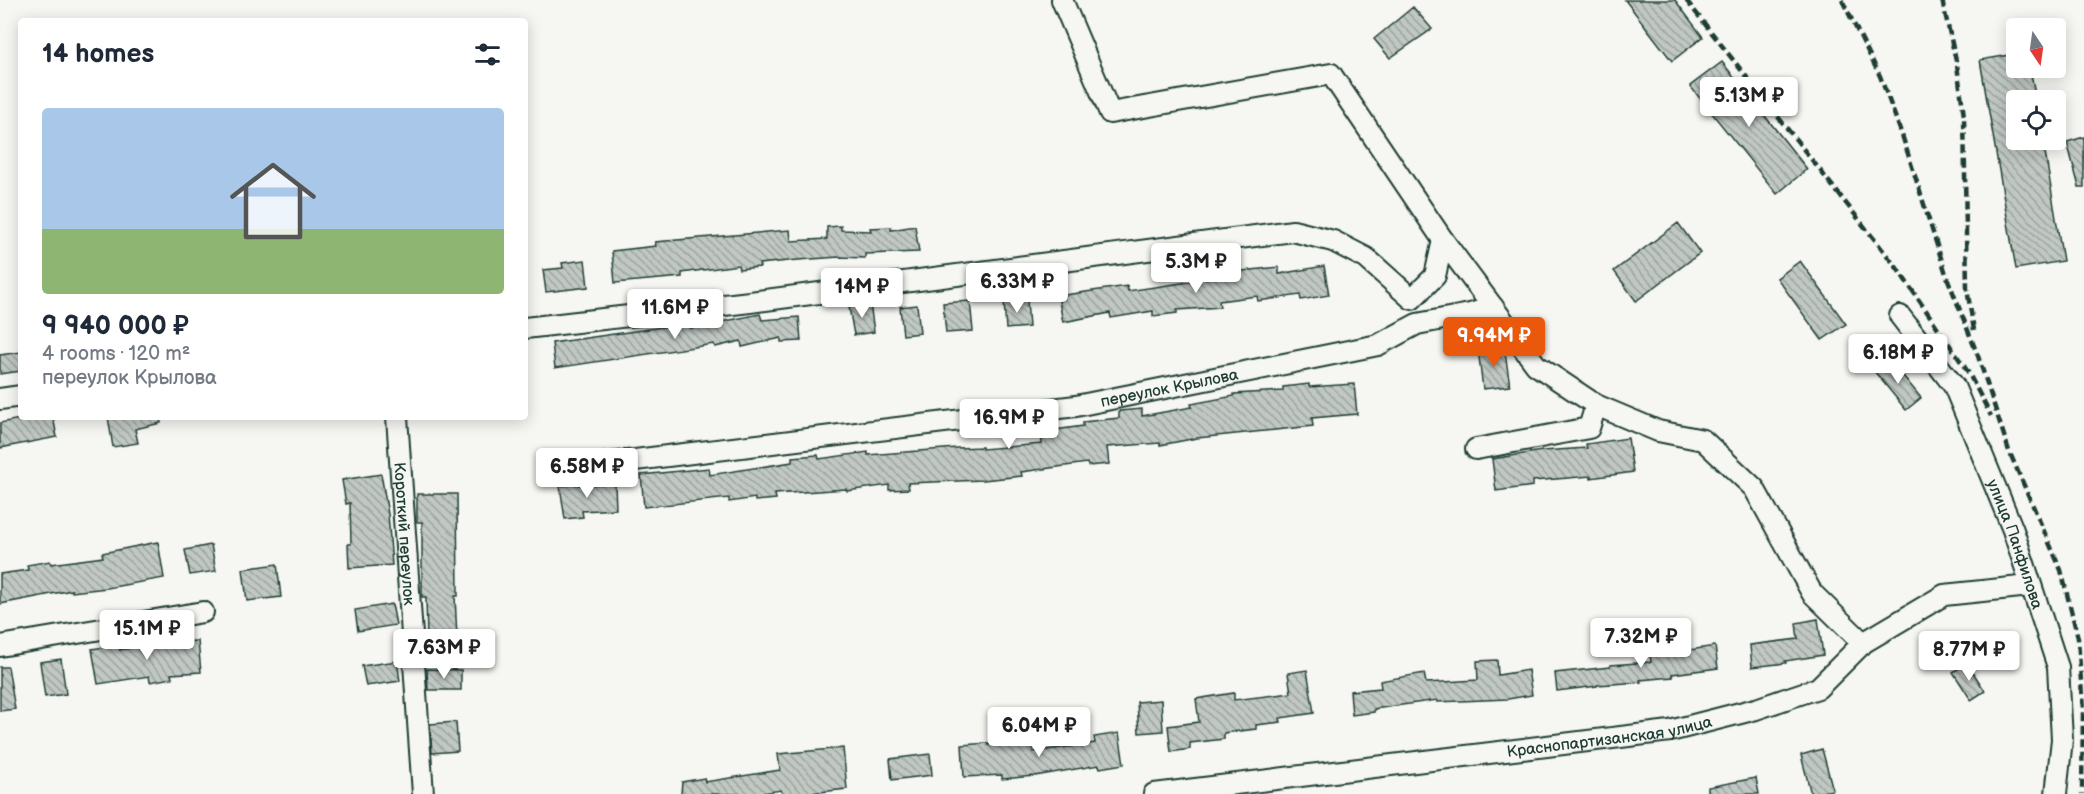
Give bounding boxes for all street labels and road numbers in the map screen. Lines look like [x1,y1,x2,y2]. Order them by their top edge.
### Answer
street label: переулок Крылова [1099,365,1241,412]
street label: Короткий переулок [389,462,418,607]
street label: улица Панфилова [1982,477,2046,612]
street label: Краснопартизанская улица [1506,713,1715,762]

